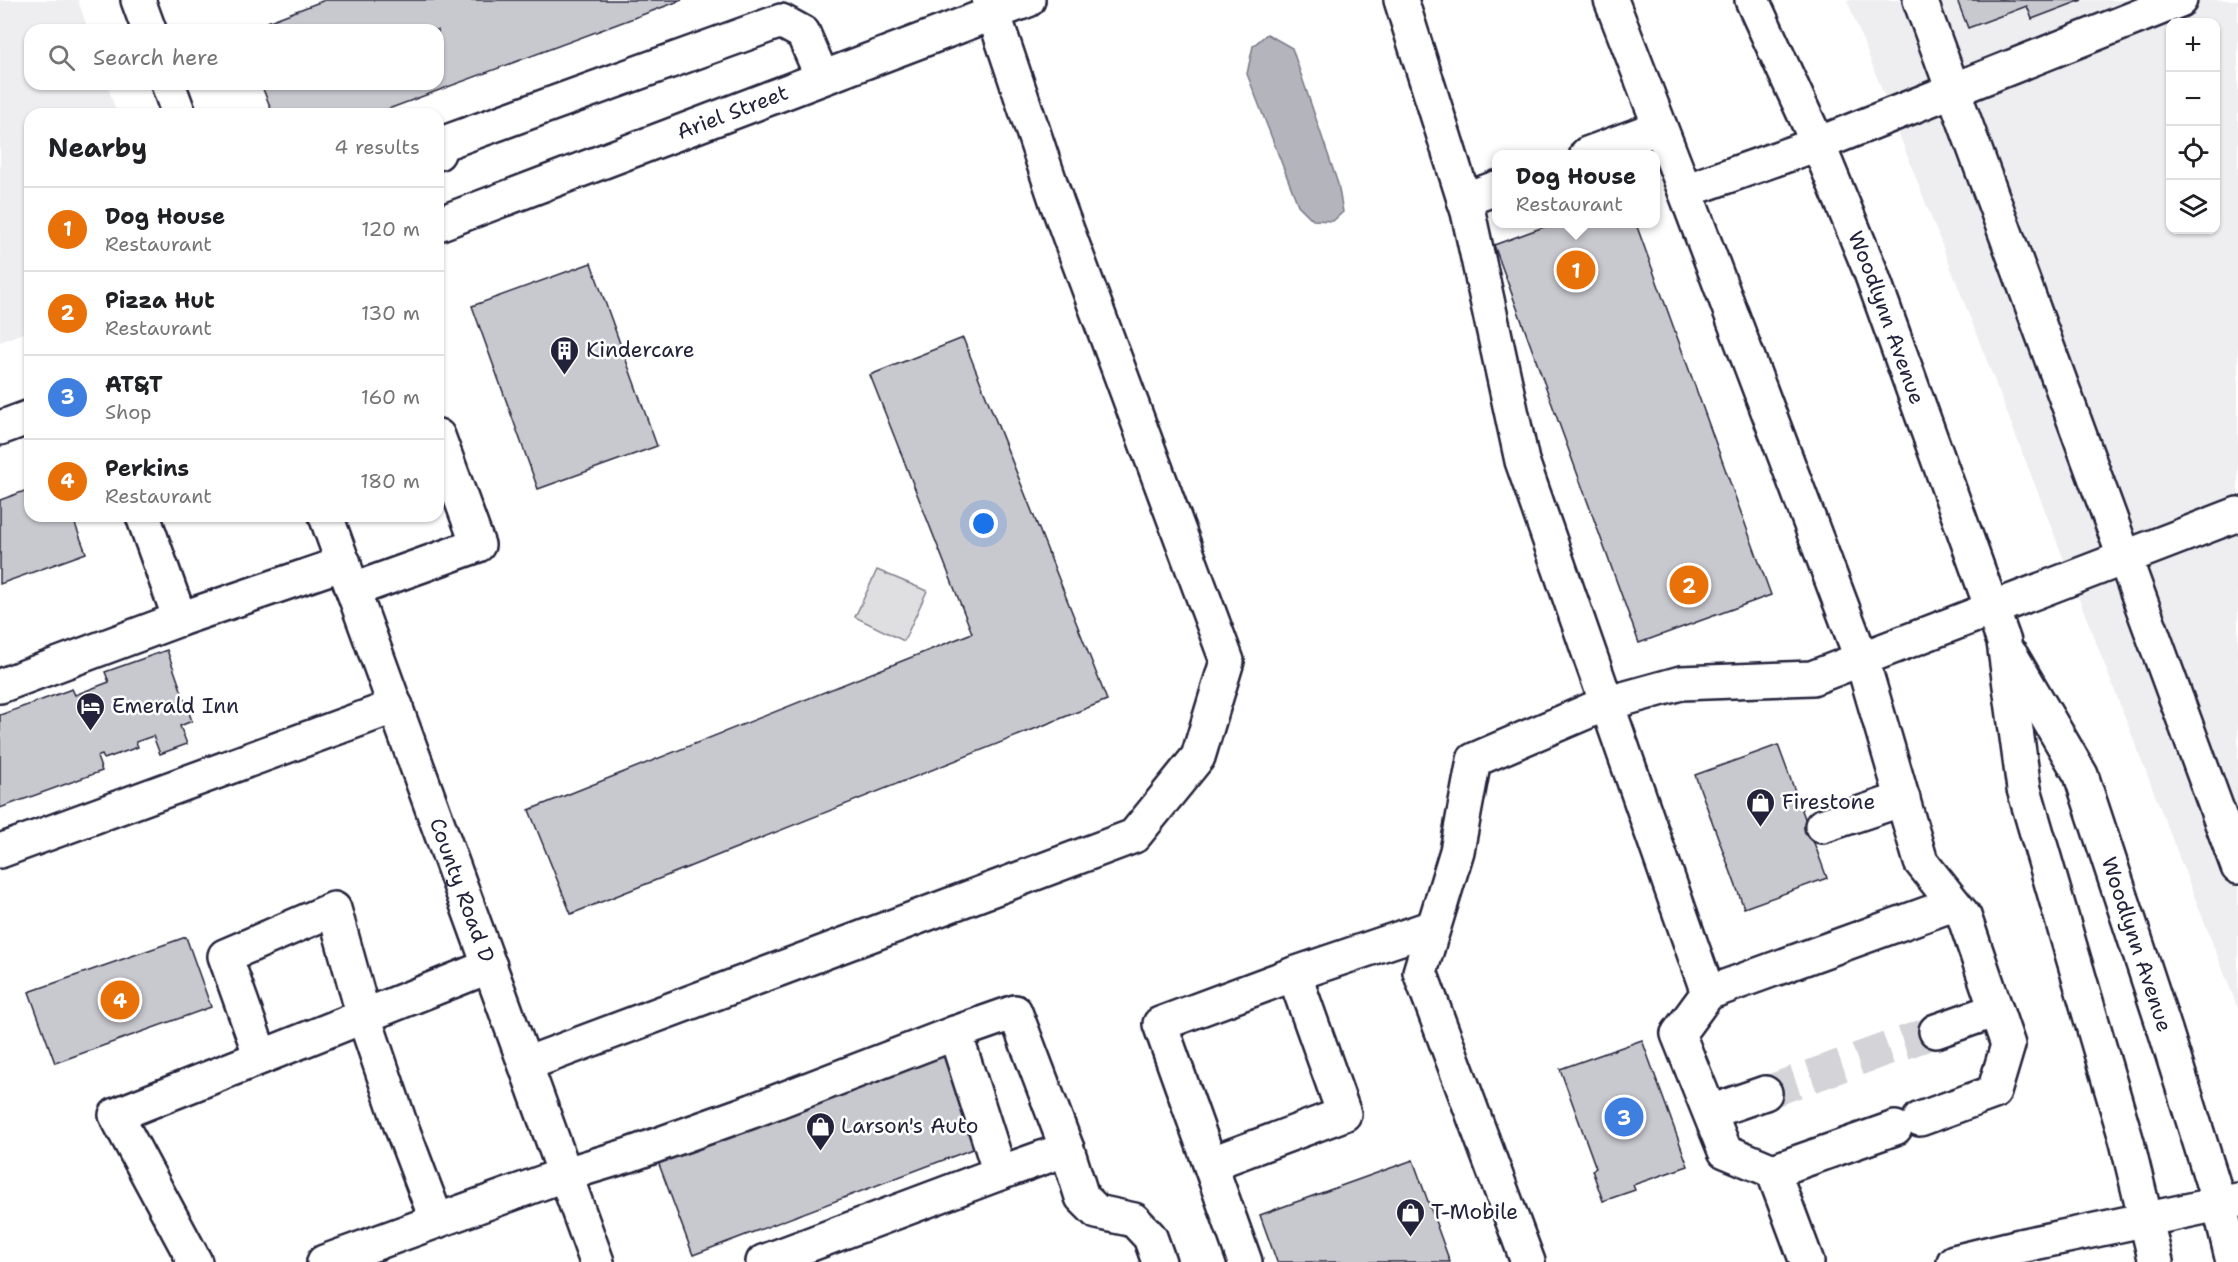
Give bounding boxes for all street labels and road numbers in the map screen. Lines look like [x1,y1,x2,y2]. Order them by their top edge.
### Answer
street label: Ariel Street [673,78,792,146]
street label: Woodlynn Avenue [1841,227,1931,408]
street label: County Road D [423,814,501,966]
street label: Woodlynn Avenue [2095,853,2179,1036]

